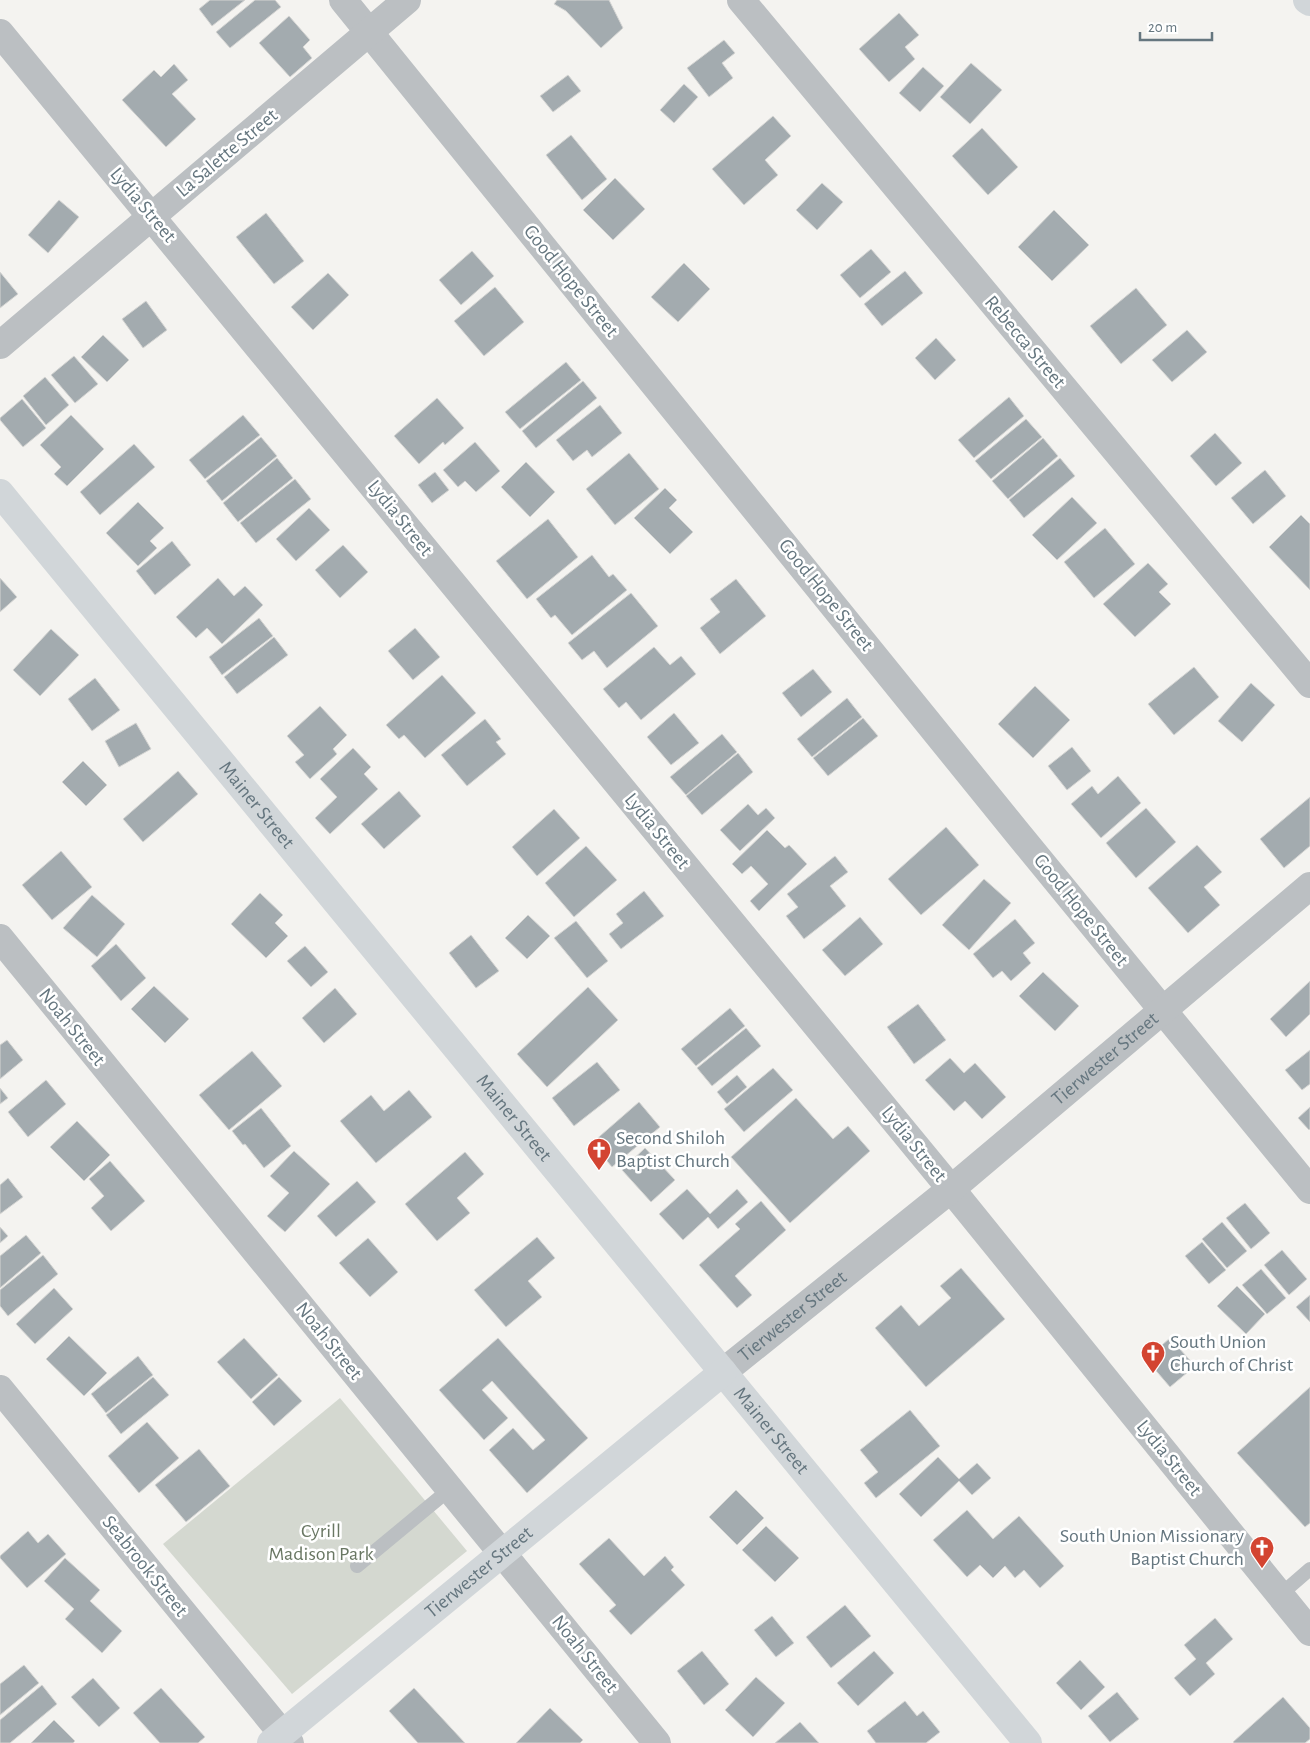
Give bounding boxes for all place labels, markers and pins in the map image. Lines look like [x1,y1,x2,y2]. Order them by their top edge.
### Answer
place label: Second Shiloh Baptist Church [616,1128,730,1171]
church icon: Second Shiloh Baptist Church [586,1137,612,1171]
place label: South Union Church of Christ [1170,1332,1294,1375]
church icon: South Union Church of Christ [1140,1340,1166,1374]
place label: South Union Missionary Baptist Church [1060,1526,1244,1569]
church icon: South Union Missionary Baptist Church [1249,1535,1275,1569]

